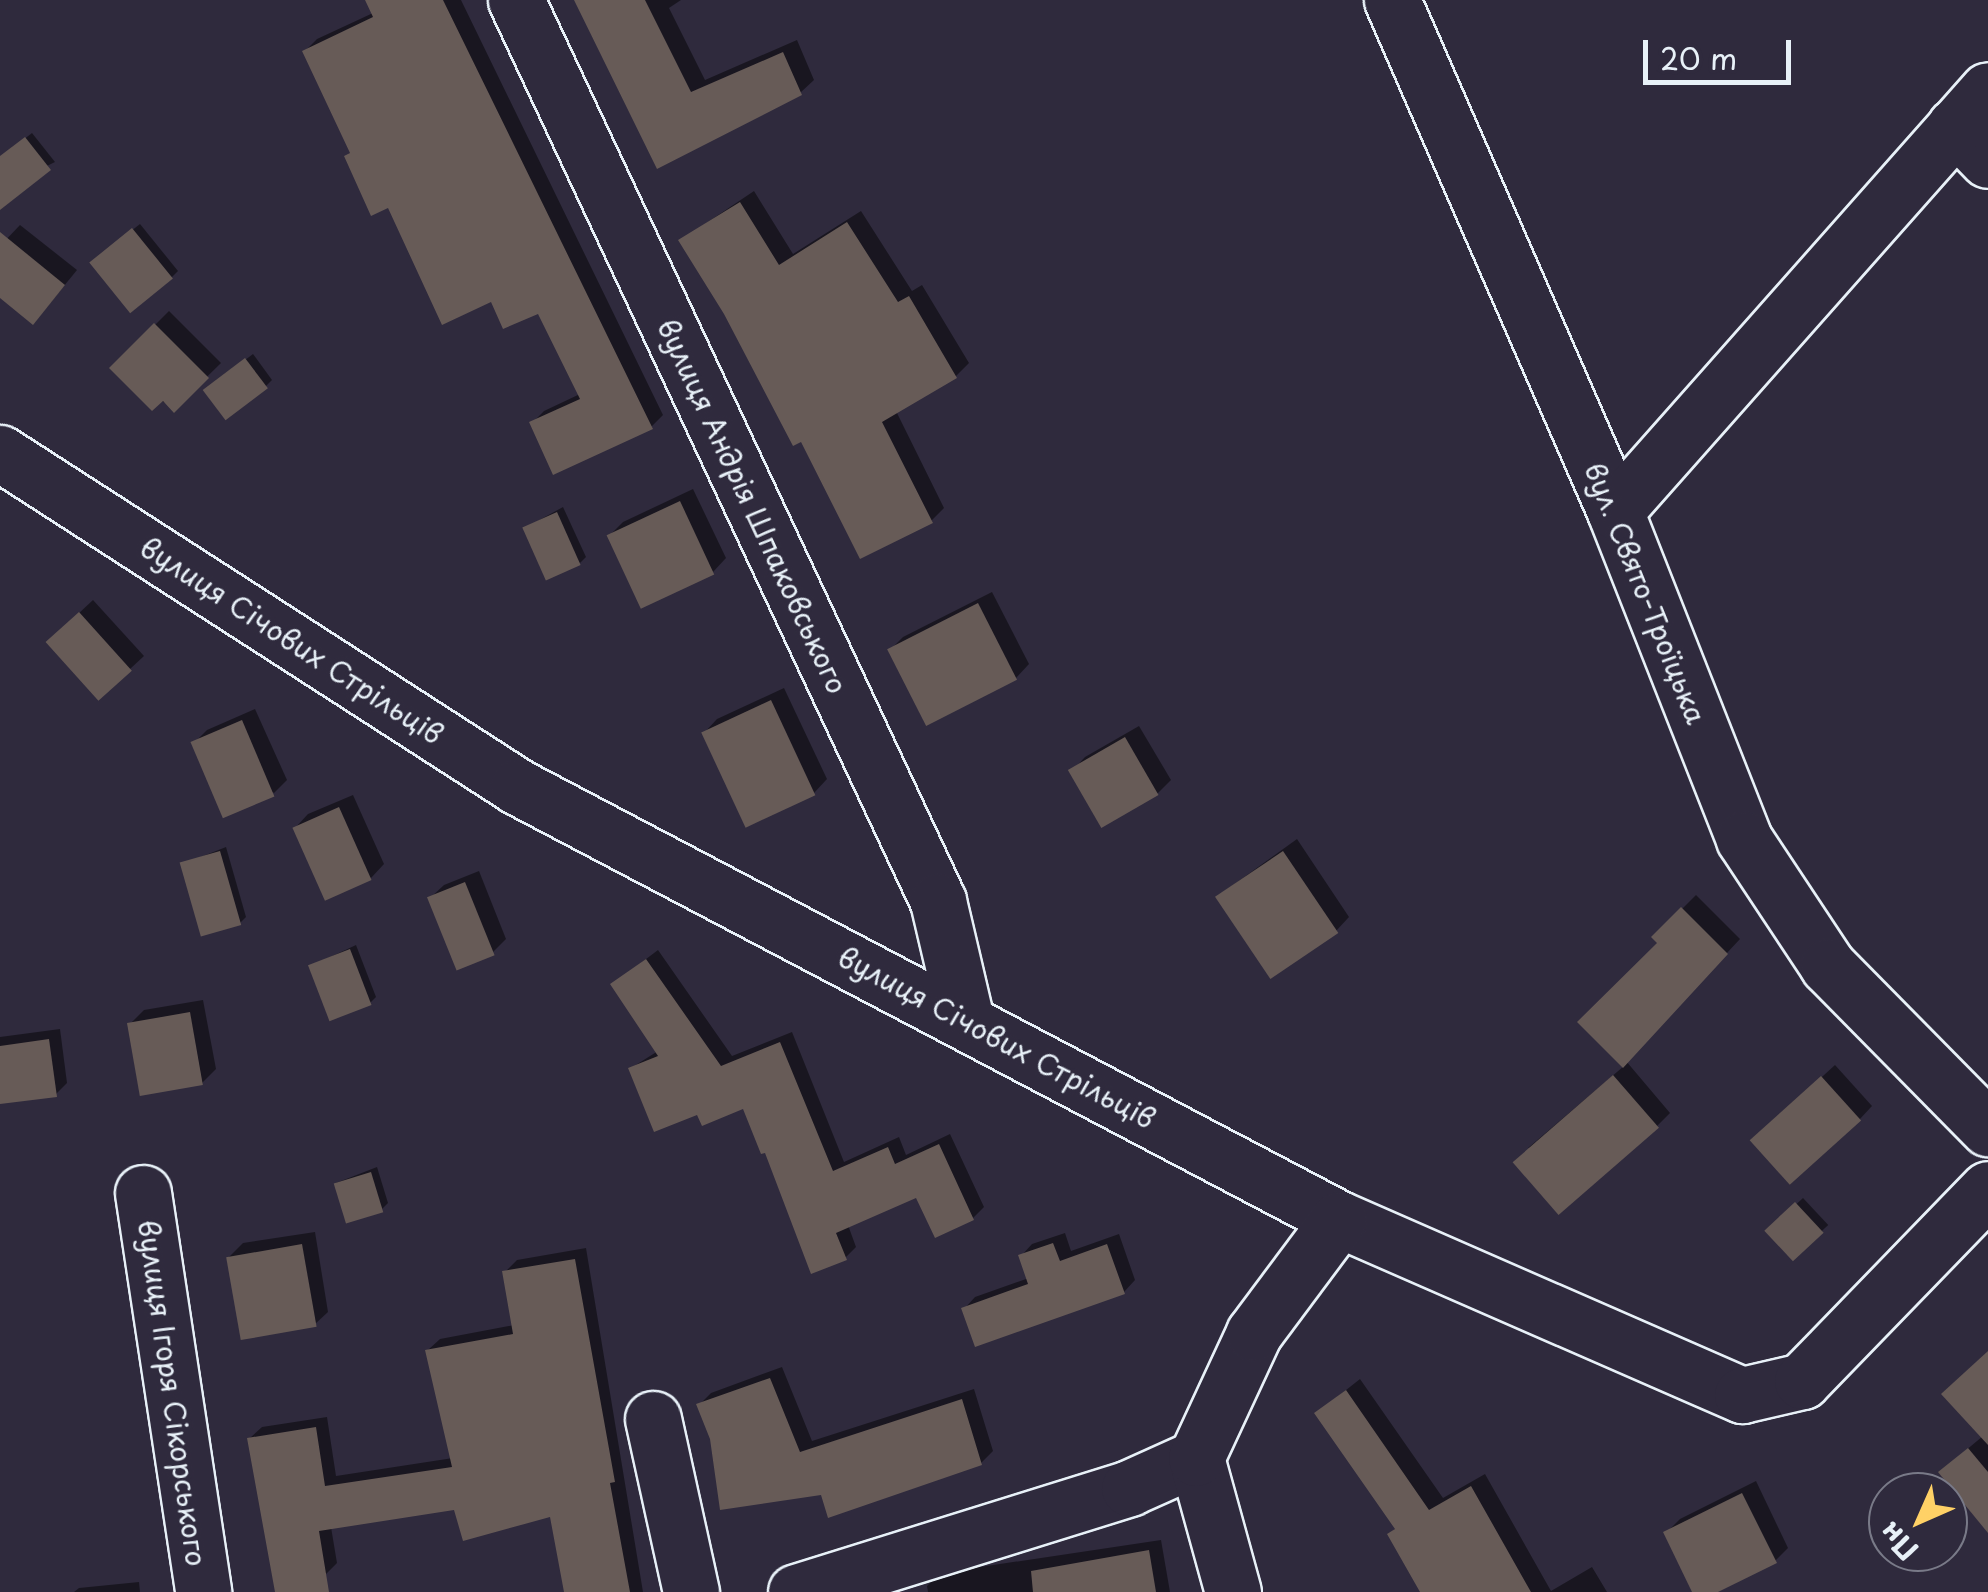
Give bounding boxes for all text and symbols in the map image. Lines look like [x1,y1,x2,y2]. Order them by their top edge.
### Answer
scale bar [1648,20,1796,82]
text: 20 m [1660,35,1737,80]
street label: вулиця Андрія Шпаковського [651,313,855,699]
street label: вул. Свято-Троїцька [1578,457,1714,729]
street label: вулиця Січових Стрільців [134,529,450,751]
street label: вулиця Січових Стрільців [832,939,1162,1135]
street label: вулиця Ігоря Сікорського [132,1217,214,1569]
north arrow [1868,1472,1968,1572]
text: Пн [1868,1513,1927,1572]

